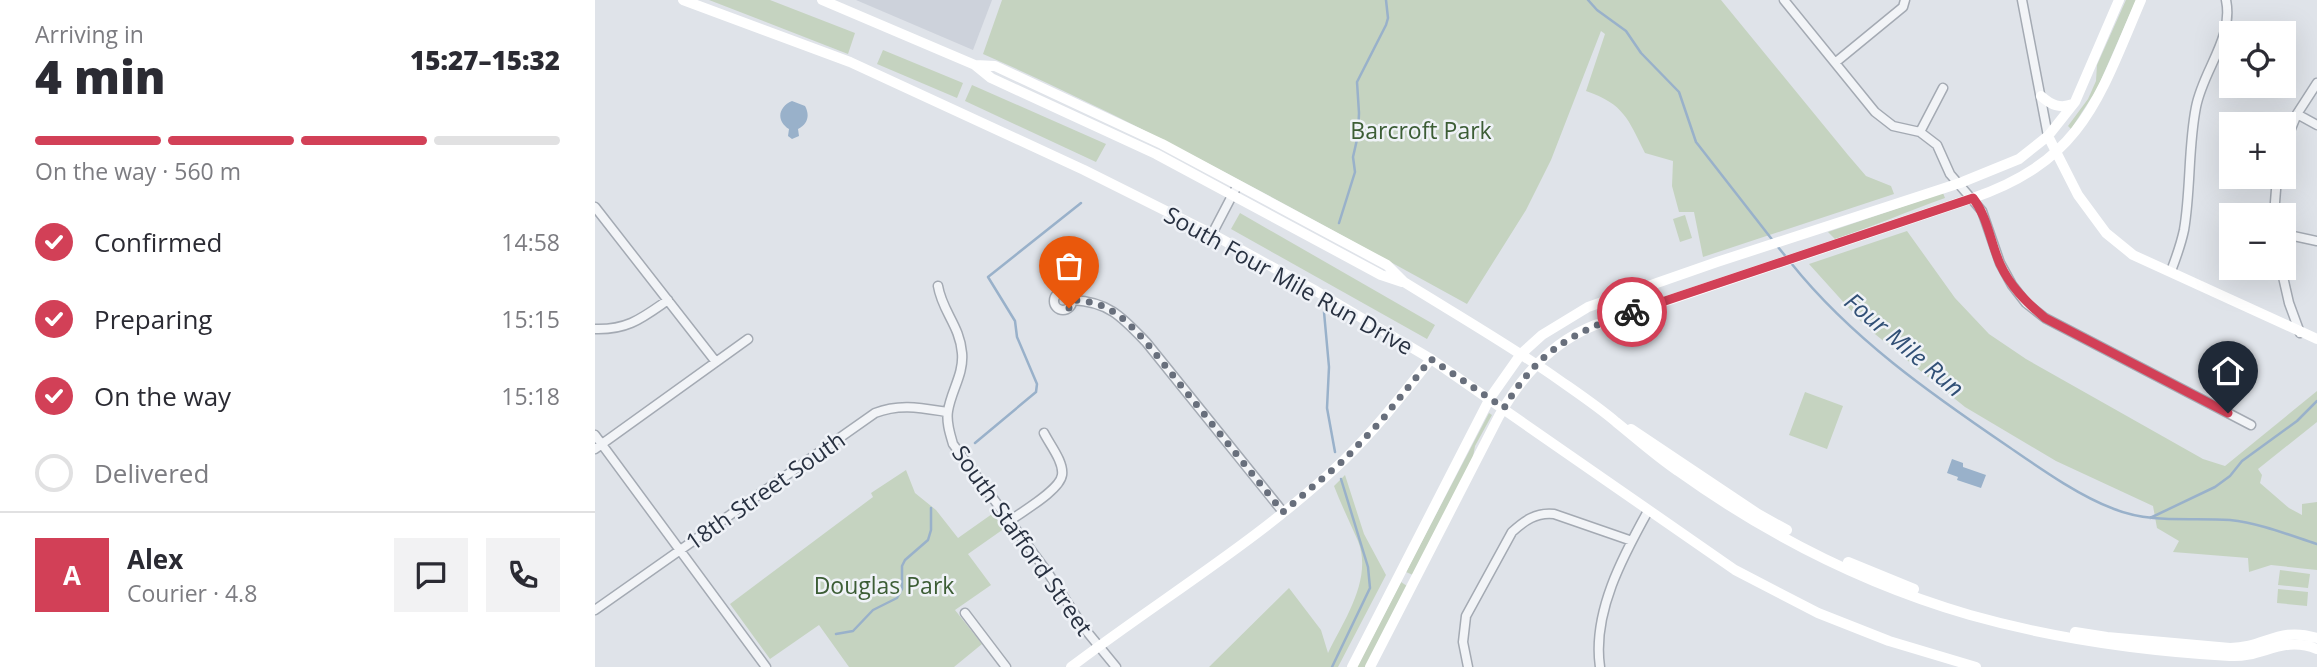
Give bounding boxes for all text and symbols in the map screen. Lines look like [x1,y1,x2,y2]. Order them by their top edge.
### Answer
text: Arriving in [35,18,144,50]
map controls [2219,21,2296,280]
button: locate [2219,21,2296,98]
text: 15:27–15:32 [410,42,560,78]
text: 4 min [35,45,166,107]
button: + [2219,112,2296,189]
park label: Barcroft Park [1350,114,1492,146]
text: On the way · 560 m [35,155,241,187]
street label: South Four Mile Run Drive [1159,198,1419,362]
button: − [2219,203,2296,280]
icon: check [35,223,73,261]
text: Confirmed [94,224,222,260]
text: 14:58 [501,226,560,258]
pin [1039,236,1099,308]
icon: bag [1050,247,1088,285]
courier [1597,277,1667,347]
water label: Four Mile Run [1838,284,1972,404]
icon: bike [1613,293,1651,331]
icon: check [35,300,73,338]
text: Preparing [94,301,212,337]
text: 15:15 [501,303,560,335]
pin [2198,341,2258,413]
icon: home [2209,352,2247,390]
icon: check [35,377,73,415]
text: On the way [94,378,231,414]
text: 15:18 [501,380,560,412]
street label: 18th Street South [679,423,851,557]
street label: South Stafford Street [945,438,1101,642]
text: Delivered [94,455,209,491]
button: chat [394,538,468,612]
button: phone [486,538,560,612]
text: Alex [127,541,183,577]
text: A [63,557,81,593]
park label: Douglas Park [814,569,954,601]
text: Courier · 4.8 [127,577,257,609]

